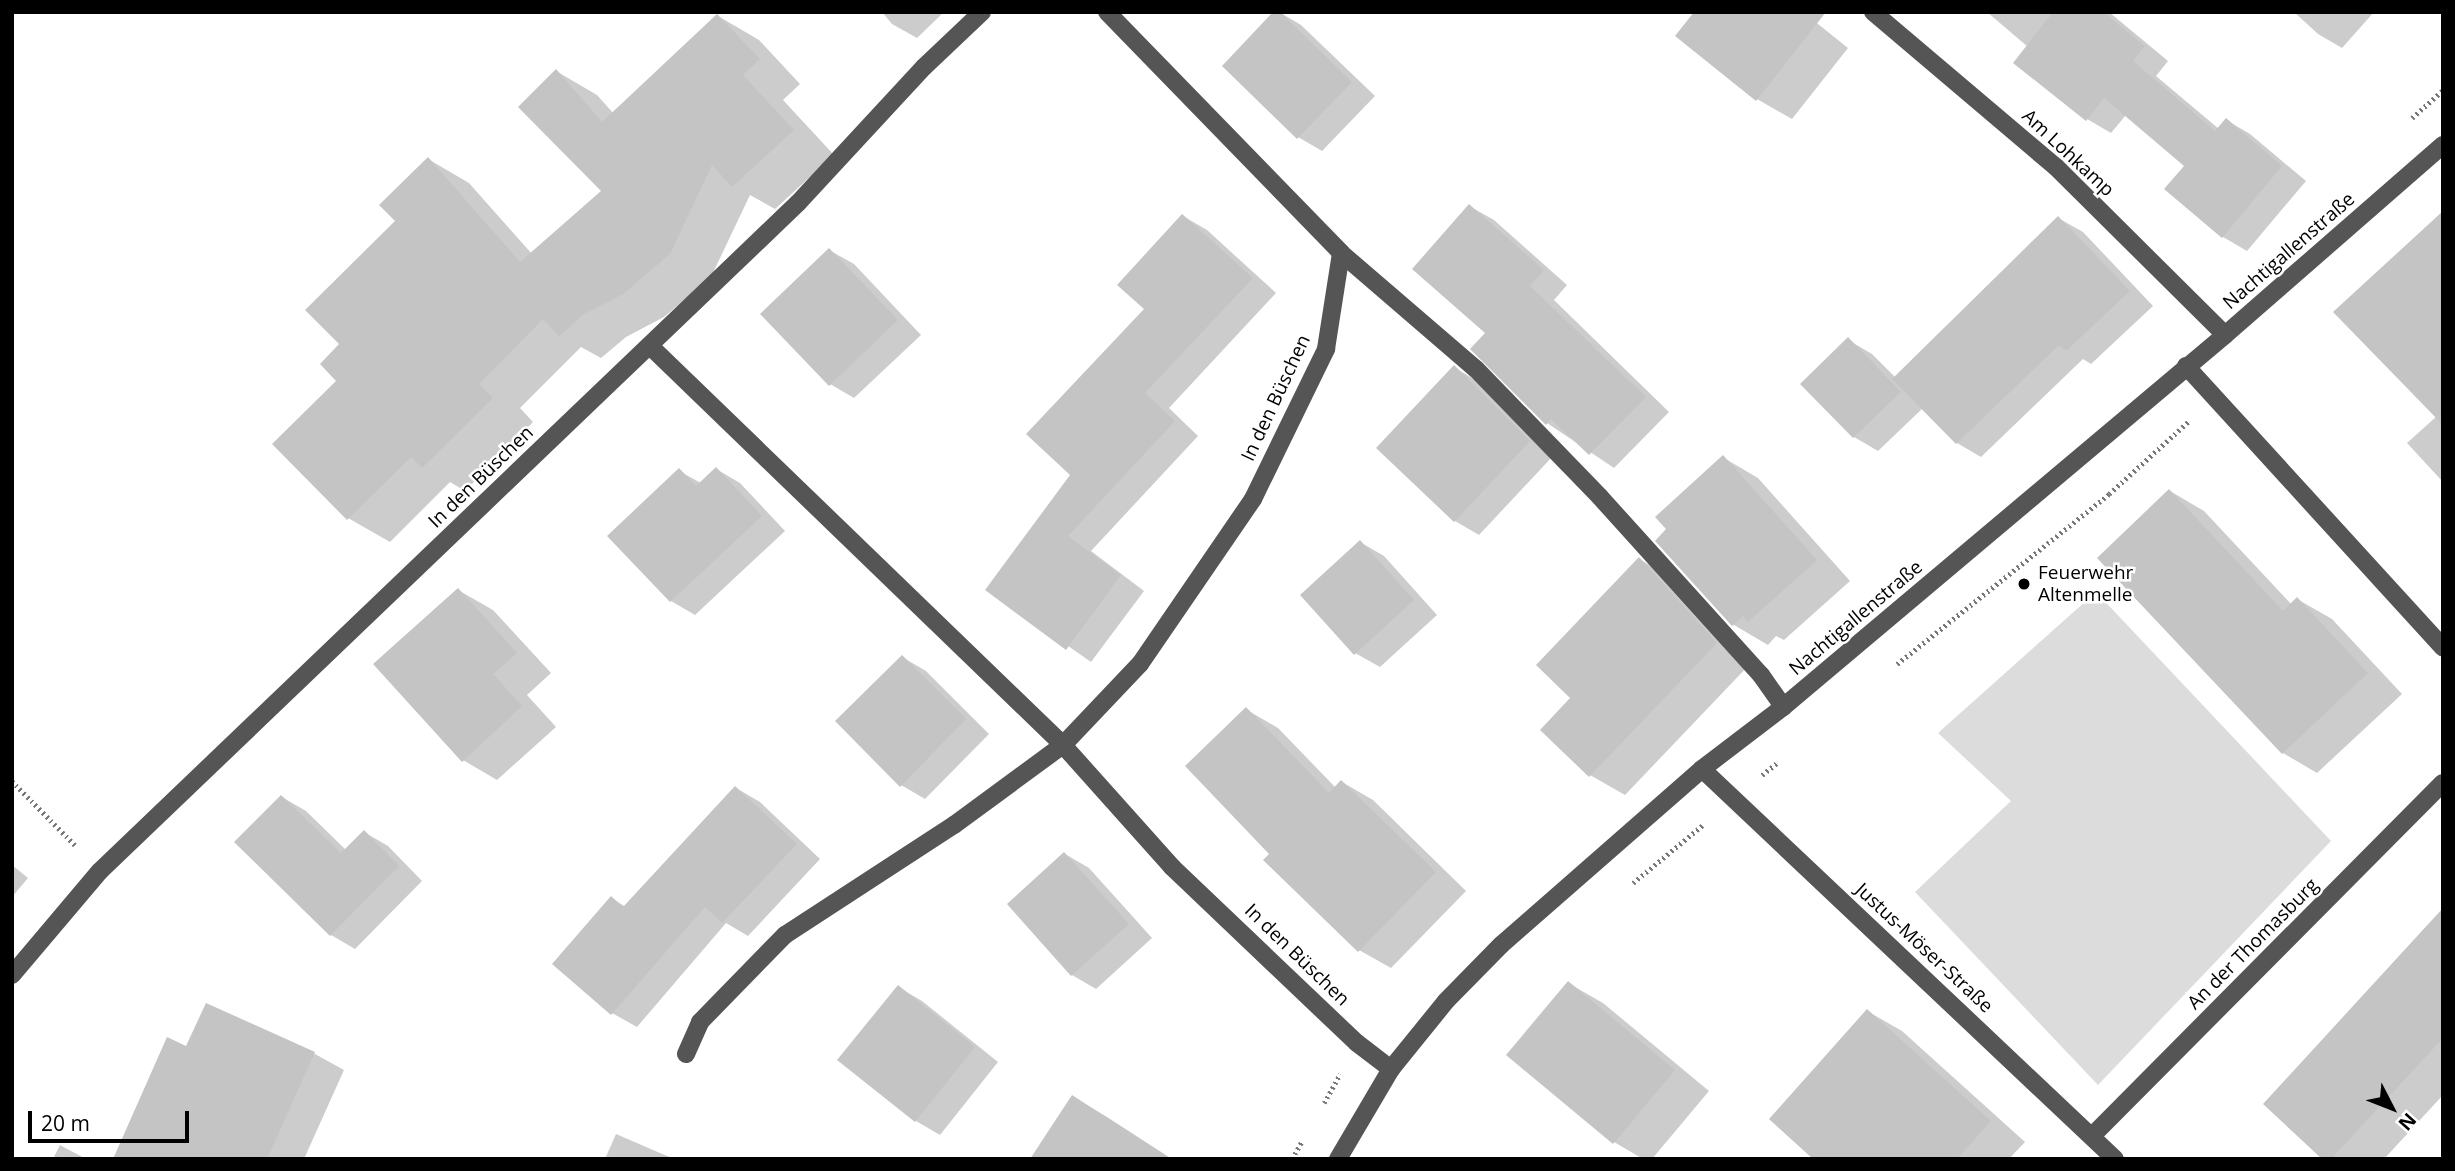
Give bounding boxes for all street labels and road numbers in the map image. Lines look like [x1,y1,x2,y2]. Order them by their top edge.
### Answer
street label: Am Lohkamp [2017,105,2119,201]
street label: Nachtigallenstraße [2219,188,2359,314]
street label: In den Büschen [1237,331,1315,465]
street label: In den Büschen [424,421,538,533]
street label: Nachtigallenstraße [1785,556,1927,680]
street label: An der Thomasburg [2183,874,2323,1014]
street label: Justus-Möser-Straße [1851,878,1997,1018]
street label: In den Büschen [1240,899,1354,1011]

